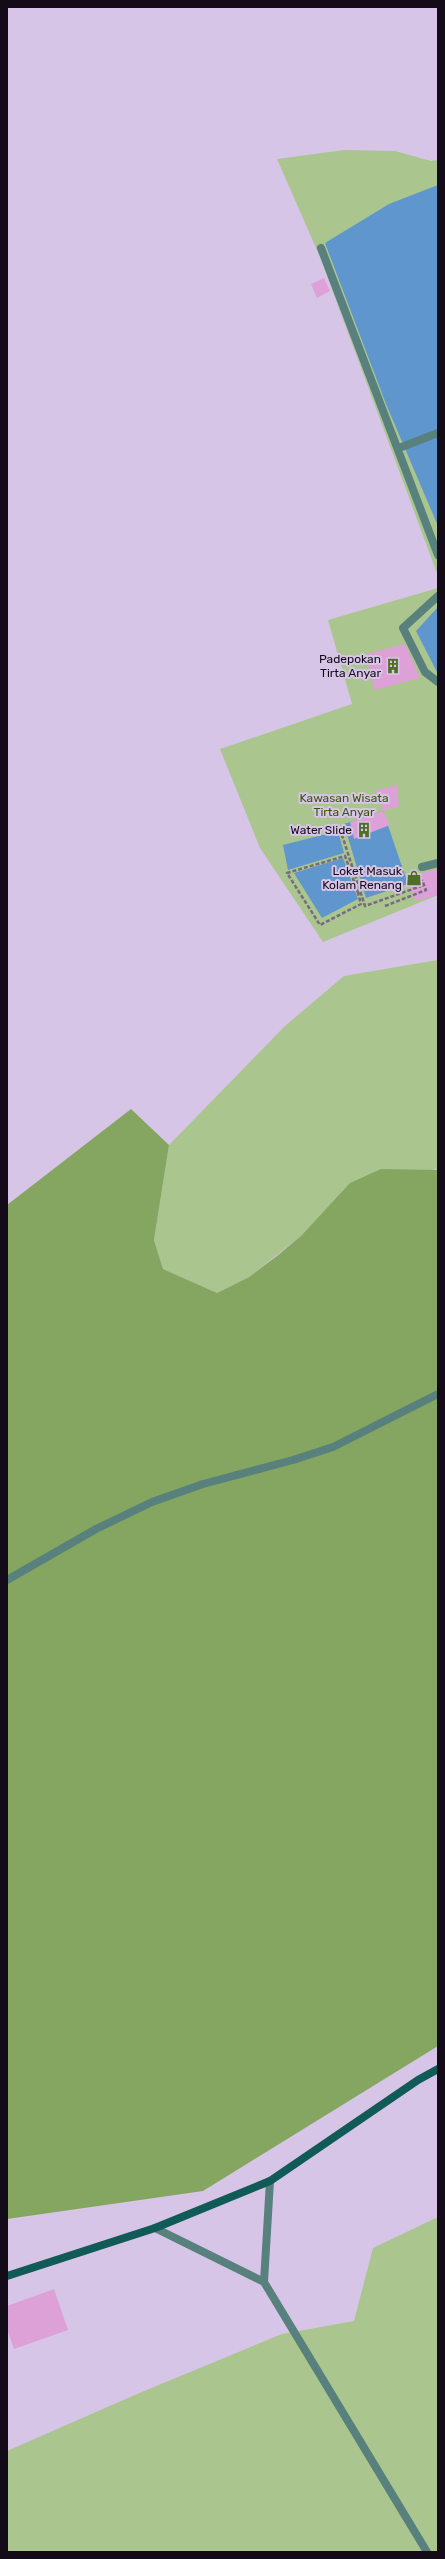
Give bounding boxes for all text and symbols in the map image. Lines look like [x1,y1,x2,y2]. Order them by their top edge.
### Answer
place label: Padepokan Tirta Anyar [319,652,381,680]
building icon: Padepokan Tirta Anyar [384,657,402,675]
park label: Kawasan Wisata Tirta Anyar [299,791,389,819]
building icon: Water Slide [355,821,373,839]
place label: Water Slide [290,823,352,837]
place label: Loket Masuk Kolam Renang [322,864,403,892]
shop icon: Loket Masuk Kolam Renang [405,869,423,887]

